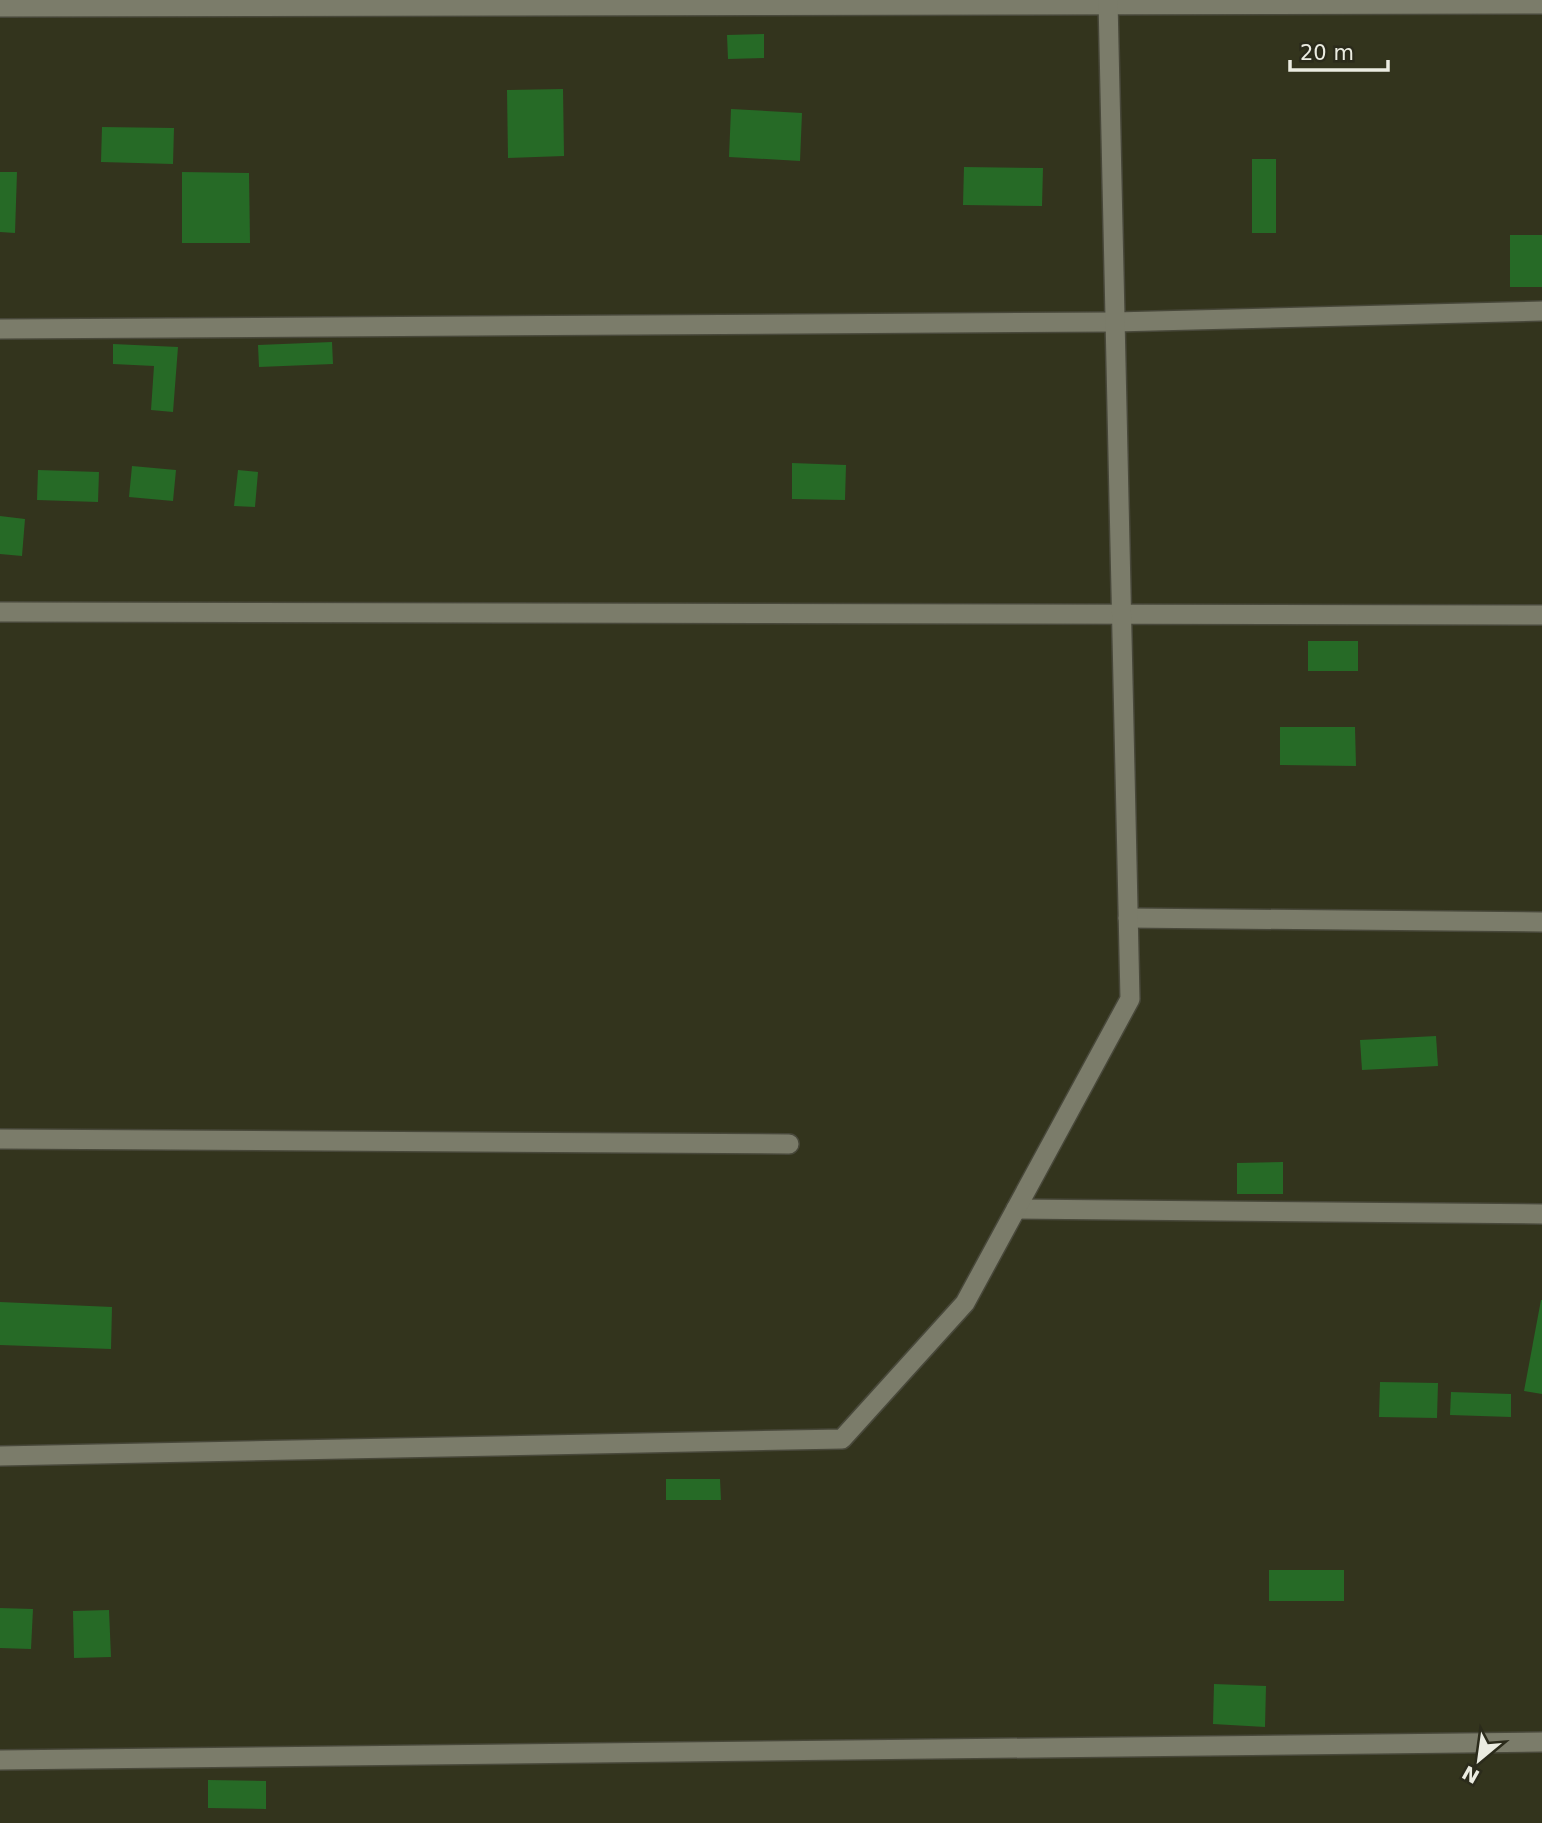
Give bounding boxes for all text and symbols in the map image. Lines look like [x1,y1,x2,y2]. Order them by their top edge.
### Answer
scale bar [1290,28,1388,72]
text: 20 m [1300,41,1354,65]
north arrow [1444,1725,1514,1795]
text: N [1458,1761,1483,1788]

